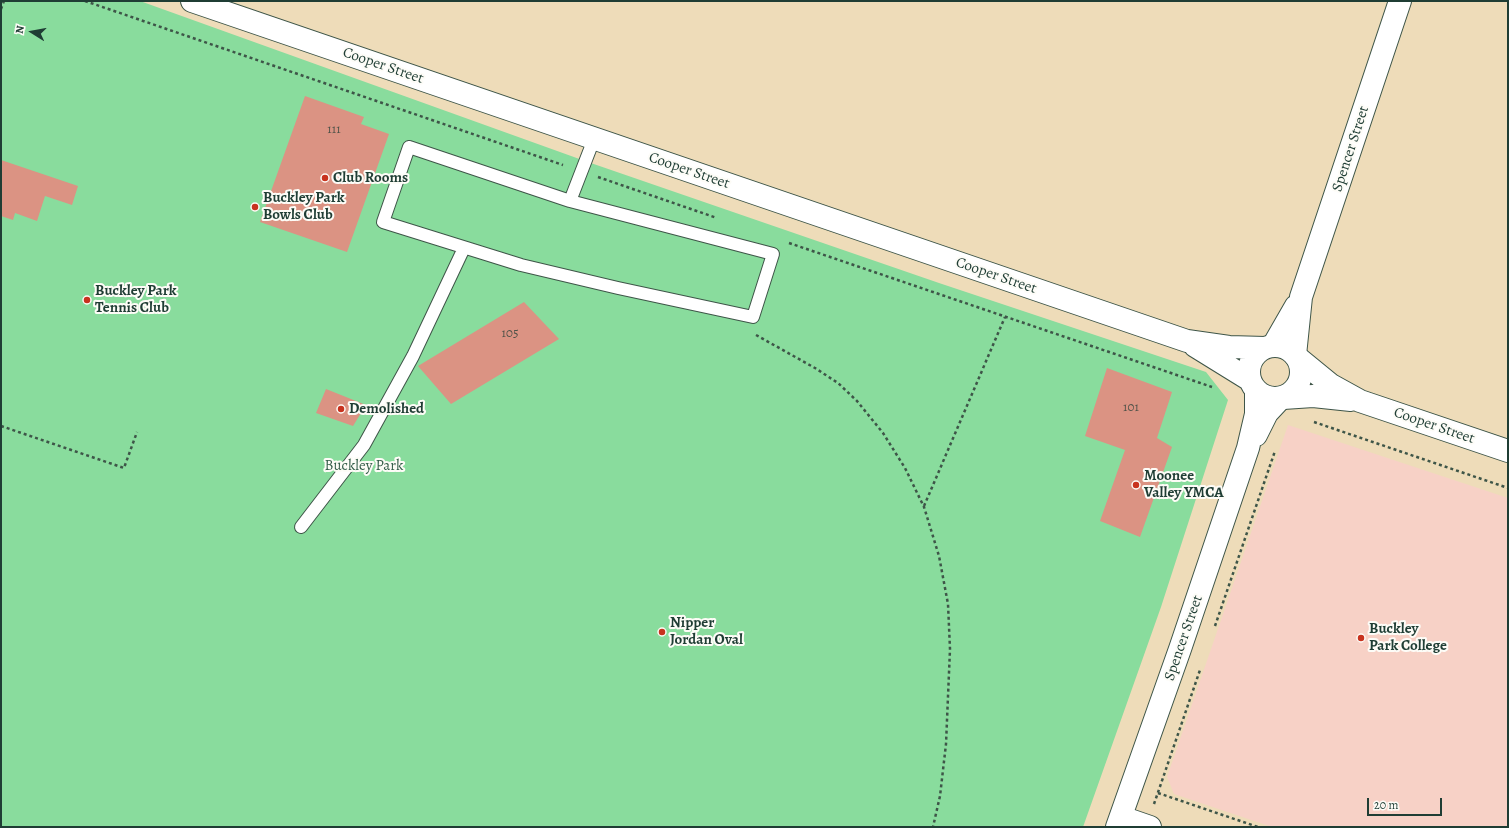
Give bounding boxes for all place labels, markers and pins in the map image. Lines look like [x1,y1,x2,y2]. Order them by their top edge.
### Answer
place label: Club Rooms [333,169,408,187]
marker: Club Rooms [320,173,330,183]
place label: Buckley Park Bowls Club [263,189,345,224]
marker: Buckley Park Bowls Club [250,202,260,212]
place label: Buckley Park Tennis Club [95,282,177,317]
marker: Buckley Park Tennis Club [82,295,92,305]
place label: Demolished [349,400,424,418]
marker: Demolished [336,404,346,414]
place label: Moonee Valley YMCA [1144,467,1224,502]
marker: Moonee Valley YMCA [1131,480,1141,490]
place label: Nipper Jordan Oval [670,614,743,649]
place label: Buckley Park College [1369,620,1447,655]
marker: Nipper Jordan Oval [657,627,667,637]
marker: Buckley Park College [1356,633,1366,643]

